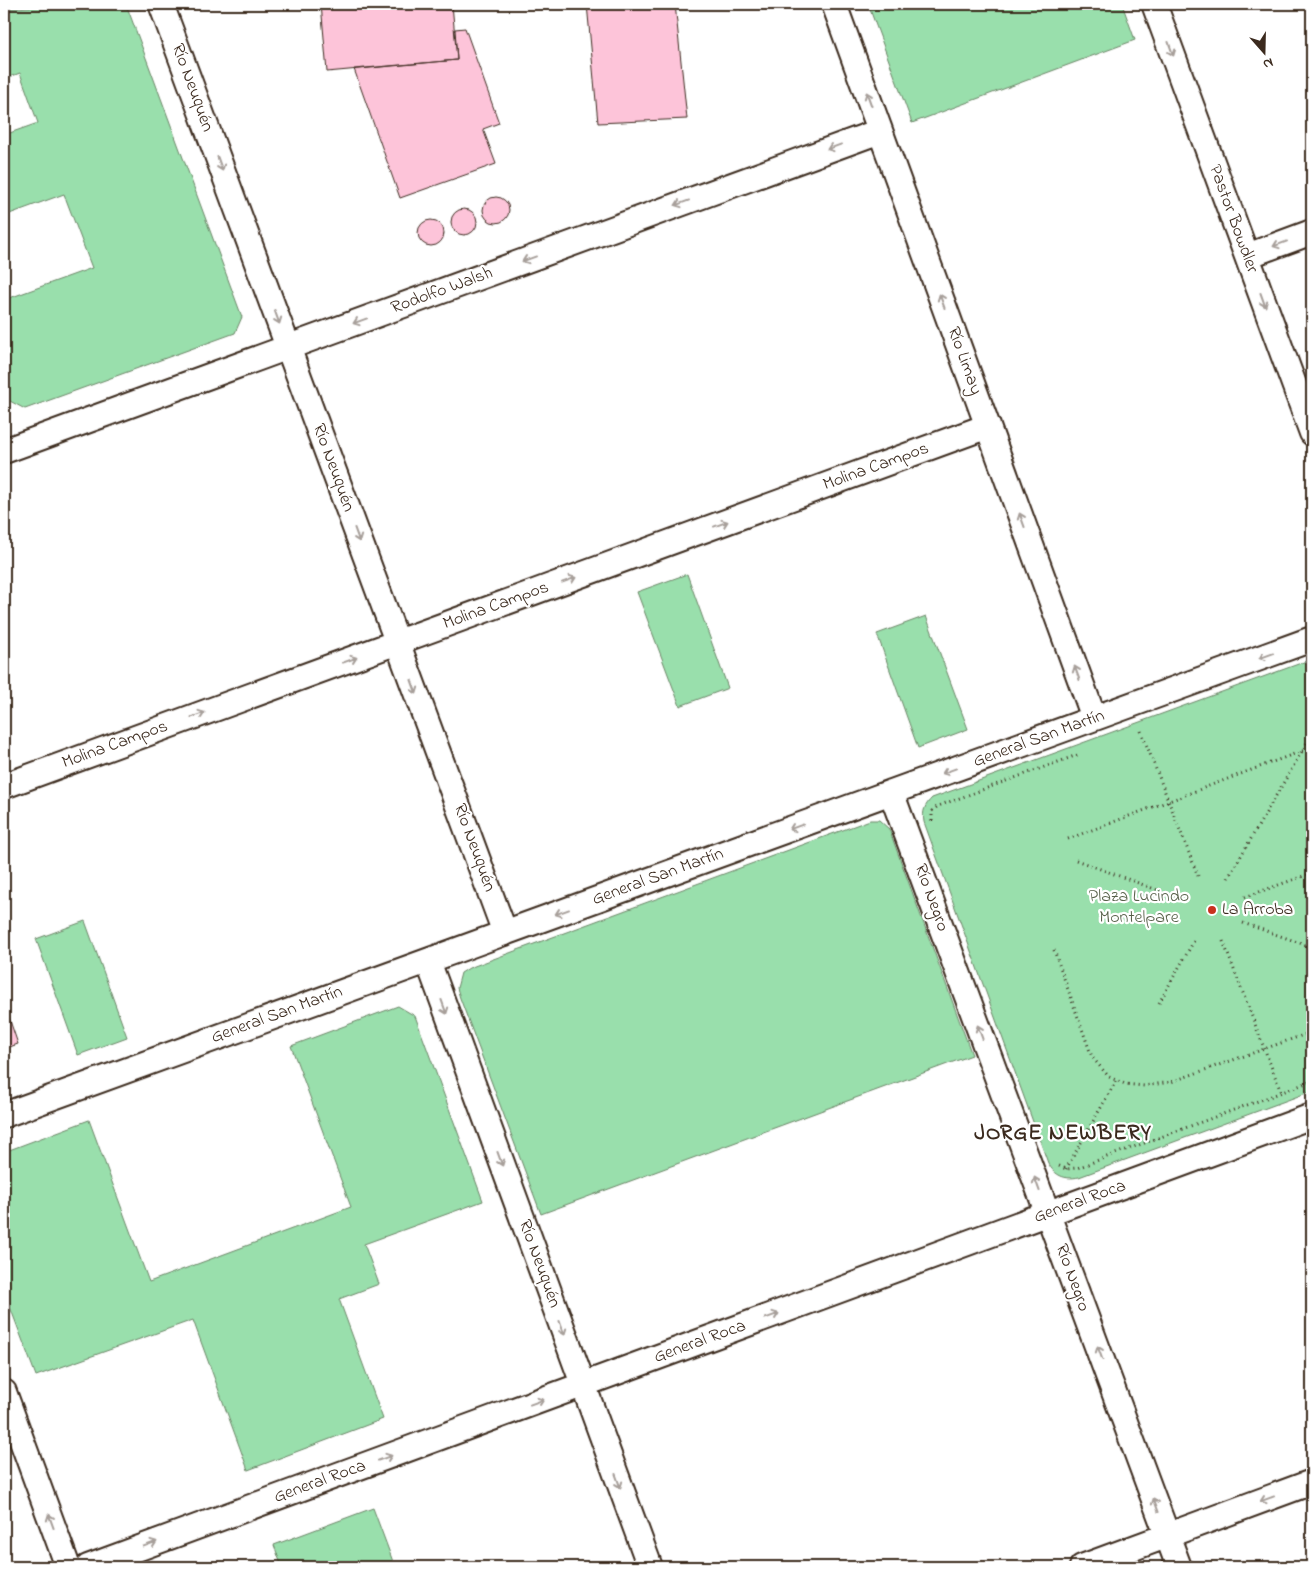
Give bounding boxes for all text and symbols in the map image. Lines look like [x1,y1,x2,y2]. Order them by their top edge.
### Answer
north arrow [1238,28,1288,78]
street label: Río Neuquén [164,40,220,136]
one-way arrow [1167,41,1176,57]
text: N [1260,51,1276,74]
one-way arrow [864,92,873,107]
one-way arrow [827,143,843,152]
one-way arrow [216,156,225,171]
street label: Pastor Bowdler [1201,161,1265,277]
one-way arrow [675,199,690,208]
one-way arrow [1272,240,1288,249]
one-way arrow [522,255,537,264]
street label: Rodolfo Walsh [387,261,497,321]
one-way arrow [1259,292,1268,308]
one-way arrow [937,294,946,310]
one-way arrow [273,308,282,324]
one-way arrow [353,317,368,326]
street label: Río Limay [940,323,988,399]
street label: Río Neuquén [305,420,361,516]
street label: Molina Campos [819,436,933,498]
one-way arrow [1017,513,1026,528]
one-way arrow [713,519,728,528]
one-way arrow [354,527,363,542]
street label: Molina Campos [439,575,553,637]
one-way arrow [560,575,576,584]
one-way arrow [1259,652,1275,661]
one-way arrow [342,655,357,664]
one-way arrow [1072,665,1081,681]
one-way arrow [410,679,419,694]
street label: General San Martín [970,703,1108,775]
one-way arrow [189,710,205,719]
street label: Molina Campos [58,714,172,776]
one-way arrow [942,767,957,776]
street label: Río Neuquén [446,800,502,896]
one-way arrow [789,823,805,832]
street label: General San Martín [589,841,727,913]
street label: Río Negro [906,861,955,936]
park label: Plaza Lucindo Montelpare [1089,884,1189,931]
place label: La Arroba [1222,897,1293,923]
marker: La Arroba [1206,904,1218,916]
one-way arrow [554,908,570,917]
street label: General San Martín [208,979,346,1051]
one-way arrow [440,998,449,1014]
one-way arrow [975,1025,984,1040]
district label: JORGE NEWBERY [974,1118,1152,1150]
one-way arrow [496,1151,505,1166]
street label: General Roca [1030,1173,1130,1231]
one-way arrow [1032,1177,1041,1192]
street label: Río Neuquén [511,1216,567,1312]
street label: Río Negro [1047,1241,1096,1316]
one-way arrow [763,1311,779,1320]
street label: General Roca [650,1313,750,1371]
one-way arrow [558,1320,567,1335]
one-way arrow [1095,1346,1104,1361]
one-way arrow [529,1397,544,1406]
street label: General Roca [270,1453,370,1511]
one-way arrow [376,1453,392,1462]
one-way arrow [614,1473,623,1488]
one-way arrow [1259,1495,1275,1504]
one-way arrow [1151,1498,1160,1513]
one-way arrow [46,1514,55,1530]
one-way arrow [142,1539,157,1548]

